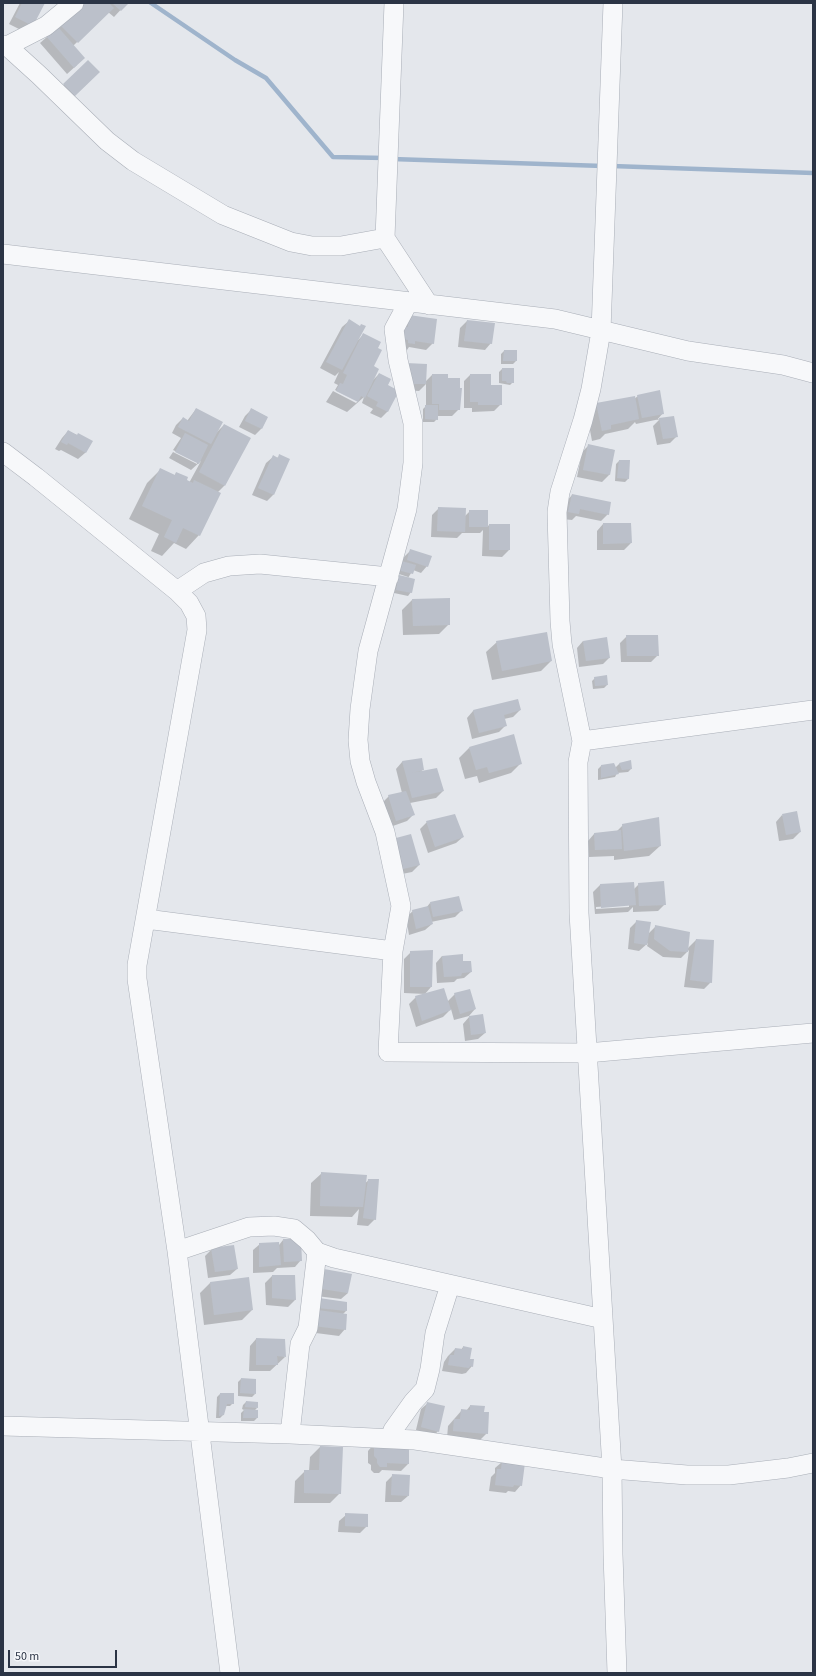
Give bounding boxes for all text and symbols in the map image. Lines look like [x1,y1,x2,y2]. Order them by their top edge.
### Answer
scale bar [10,1642,119,1668]
text: 50 m [15,1648,39,1665]

